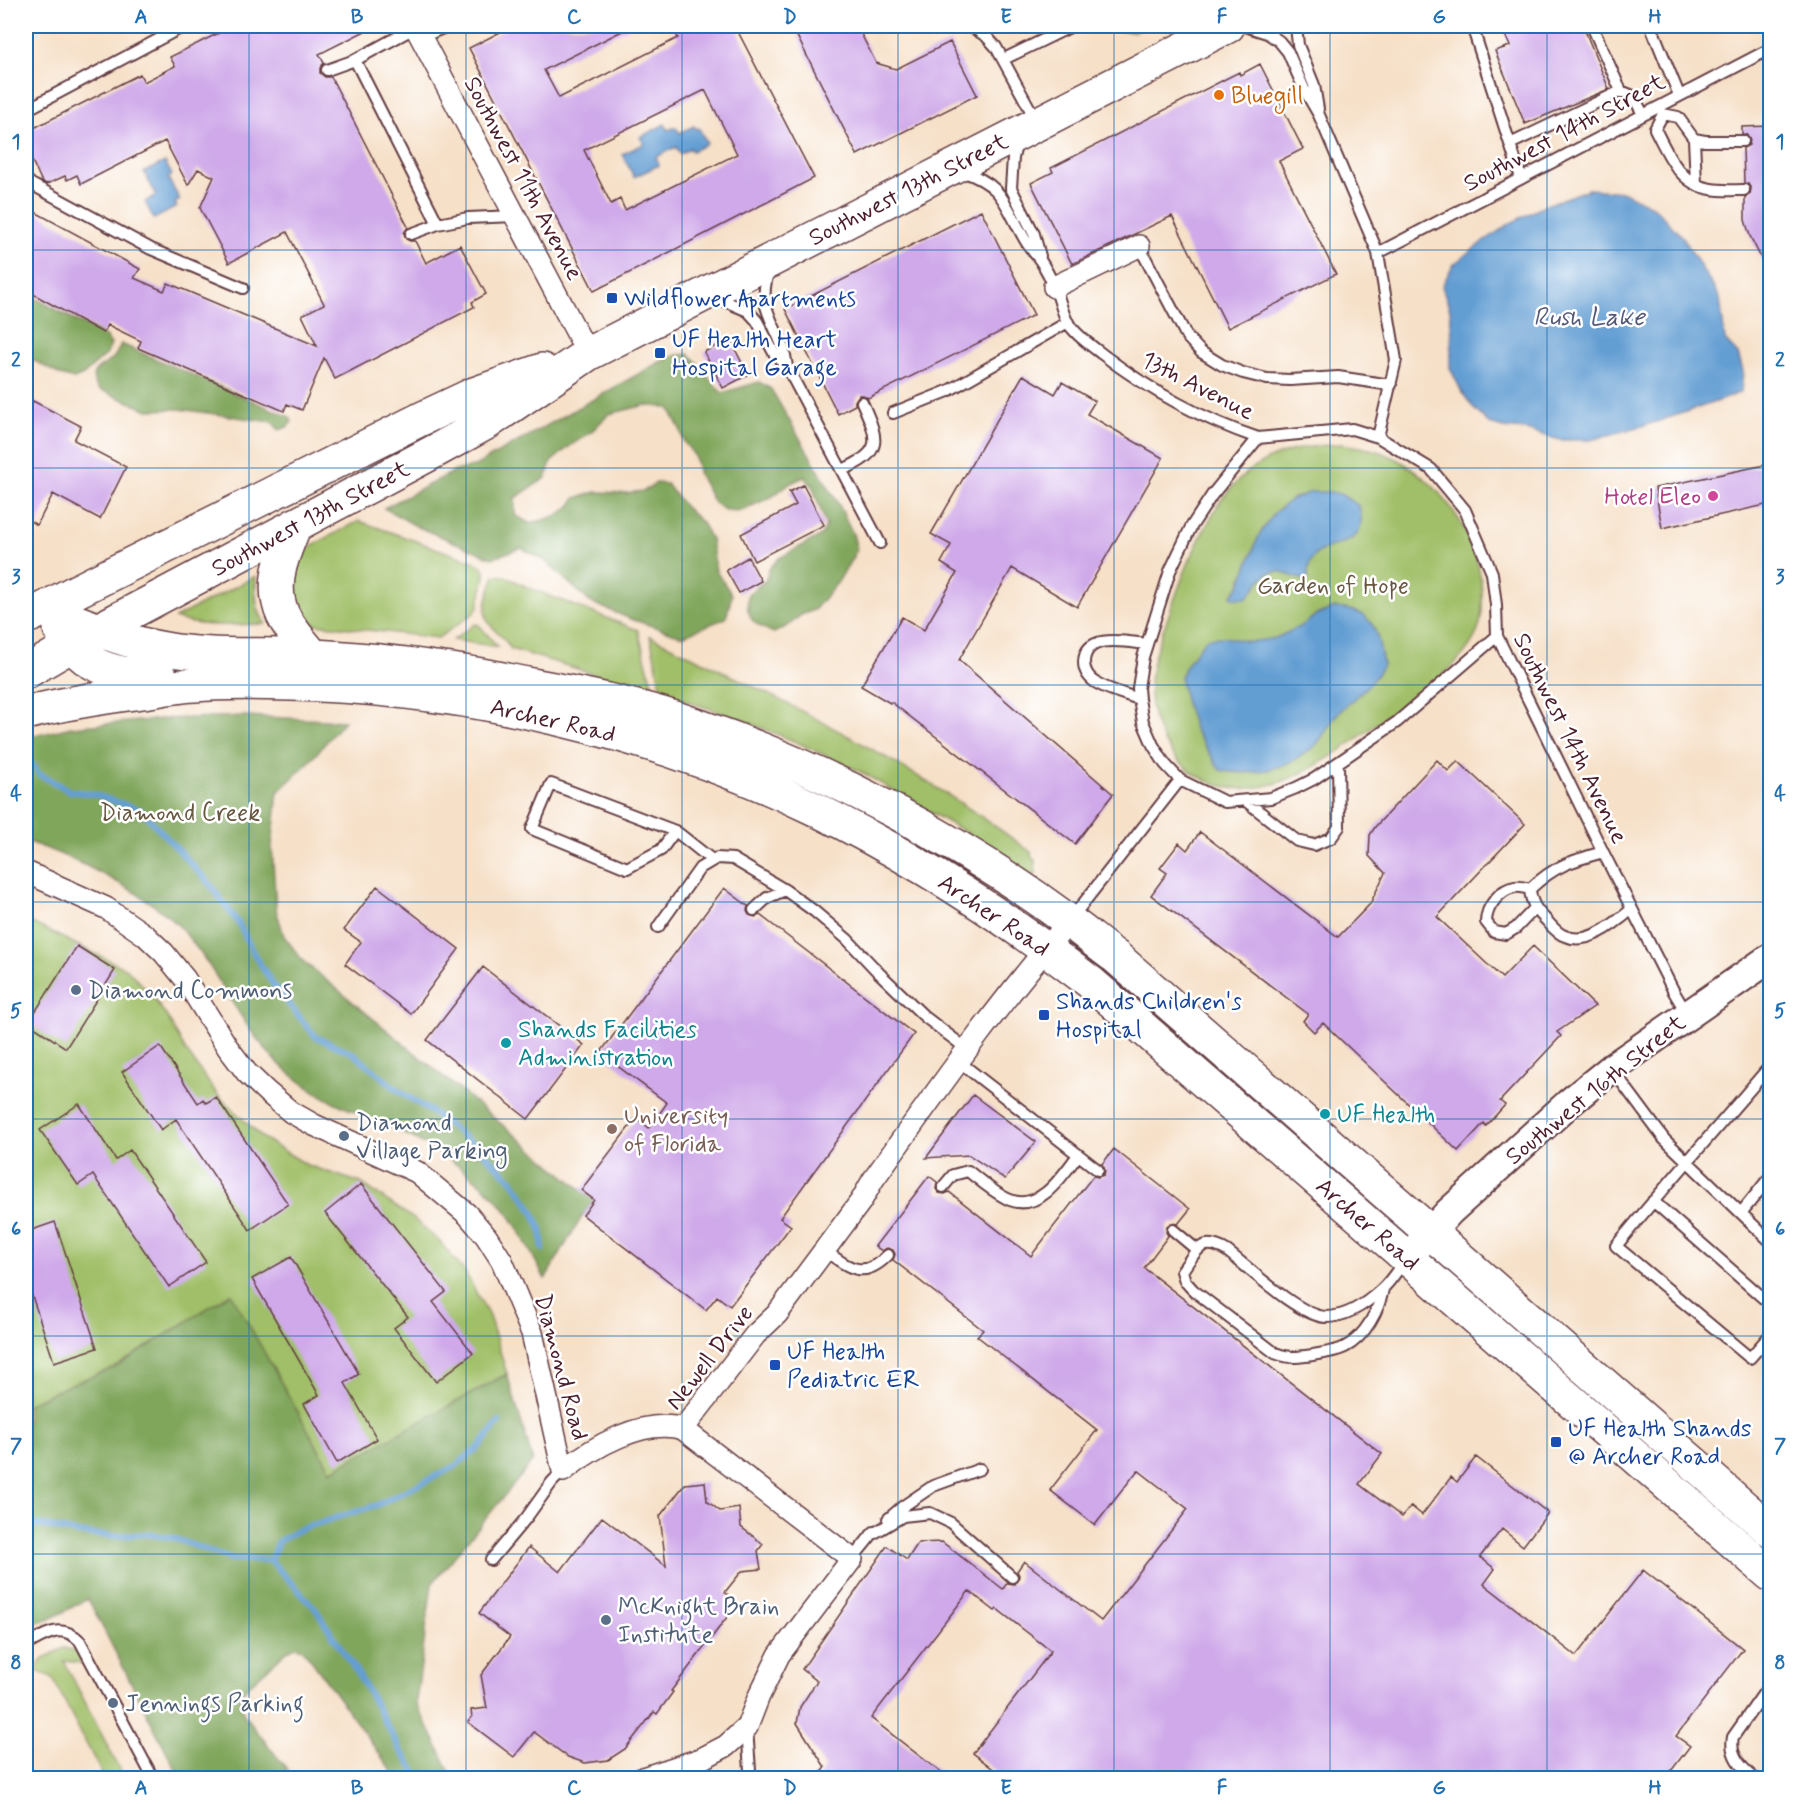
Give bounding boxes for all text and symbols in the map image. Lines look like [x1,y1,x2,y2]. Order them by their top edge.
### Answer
text: A [134,4,148,31]
text: B [351,4,364,31]
text: C [567,4,582,31]
text: D [783,4,797,31]
text: E [1000,4,1012,31]
text: F [1217,4,1228,31]
text: G [1432,4,1446,31]
text: H [1648,4,1662,31]
street label: Southwest 14th Street [1458,67,1671,200]
street label: Southwest 11th Avenue [456,71,590,286]
place label: Bluegill [1231,81,1304,114]
marker: Bluegill [1212,88,1226,102]
street label: Southwest 13th Street [804,127,1014,254]
text: 1 [12,129,20,156]
text: 1 [1776,129,1784,156]
place label: Wildflower Apartments [624,284,856,318]
marker: Wildflower Apartments [605,291,619,305]
water label: Rush Lake [1533,301,1646,335]
place label: UF Health Heart Hospital Garage [672,325,837,387]
street label: 13th Avenue [1136,345,1259,428]
marker: UF Health Heart Hospital Garage [653,346,667,360]
text: 2 [11,347,21,374]
text: 2 [1775,347,1785,374]
street label: Southwest 13th Street [206,454,415,585]
place label: Hotel Eleo [1604,482,1701,513]
marker: Hotel Eleo [1706,489,1720,503]
text: 3 [11,564,21,591]
text: 3 [1775,564,1785,591]
park label: Garden of Hope [1257,571,1409,602]
street label: Southwest 14th Avenue [1505,628,1634,849]
street label: Archer Road [487,692,618,751]
text: 4 [10,781,22,808]
text: 4 [1774,781,1786,808]
park label: Diamond Creek [100,798,260,829]
street label: Archer Road [931,868,1055,965]
place label: Diamond Commons [88,976,292,1007]
marker: Diamond Commons [69,983,83,997]
place label: Shands Children's Hospital [1056,987,1242,1046]
text: 5 [10,998,22,1025]
text: 5 [1774,998,1786,1025]
marker: Shands Children's Hospital [1037,1008,1051,1022]
street label: Southwest 16th Street [1500,1008,1692,1172]
place label: Shands Facilities Administration [518,1015,697,1074]
marker: Shands Facilities Administration [499,1036,513,1050]
place label: UF Health [1337,1100,1435,1131]
place label: University of Florida [624,1101,728,1160]
marker: UF Health [1318,1107,1332,1121]
place label: Diamond Village Parking [356,1108,508,1169]
marker: University of Florida [605,1122,619,1136]
marker: Diamond Village Parking [337,1129,351,1143]
street label: Archer Road [1309,1171,1425,1279]
text: 6 [11,1216,21,1243]
text: 6 [1775,1216,1785,1243]
street label: Diamond Road [526,1291,595,1444]
street label: Newell Drive [659,1299,761,1417]
place label: UF Health Pediatric ER [787,1337,920,1396]
marker: UF Health Pediatric ER [768,1358,782,1372]
place label: UF Health Shands @ Archer Road [1568,1414,1752,1473]
text: 7 [10,1433,22,1460]
text: 7 [1774,1433,1786,1460]
marker: UF Health Shands @ Archer Road [1549,1435,1563,1449]
place label: McKnight Brain Institute [618,1592,779,1651]
marker: McKnight Brain Institute [599,1613,613,1627]
text: 8 [10,1650,22,1677]
text: 8 [1774,1650,1786,1677]
place label: Jennings Parking [125,1689,304,1723]
marker: Jennings Parking [106,1696,120,1710]
text: A [134,1775,148,1802]
text: B [351,1775,364,1802]
text: C [567,1775,582,1802]
text: D [783,1775,797,1802]
text: E [1000,1775,1012,1802]
text: F [1217,1775,1228,1802]
text: G [1432,1775,1446,1802]
text: H [1648,1775,1662,1802]

